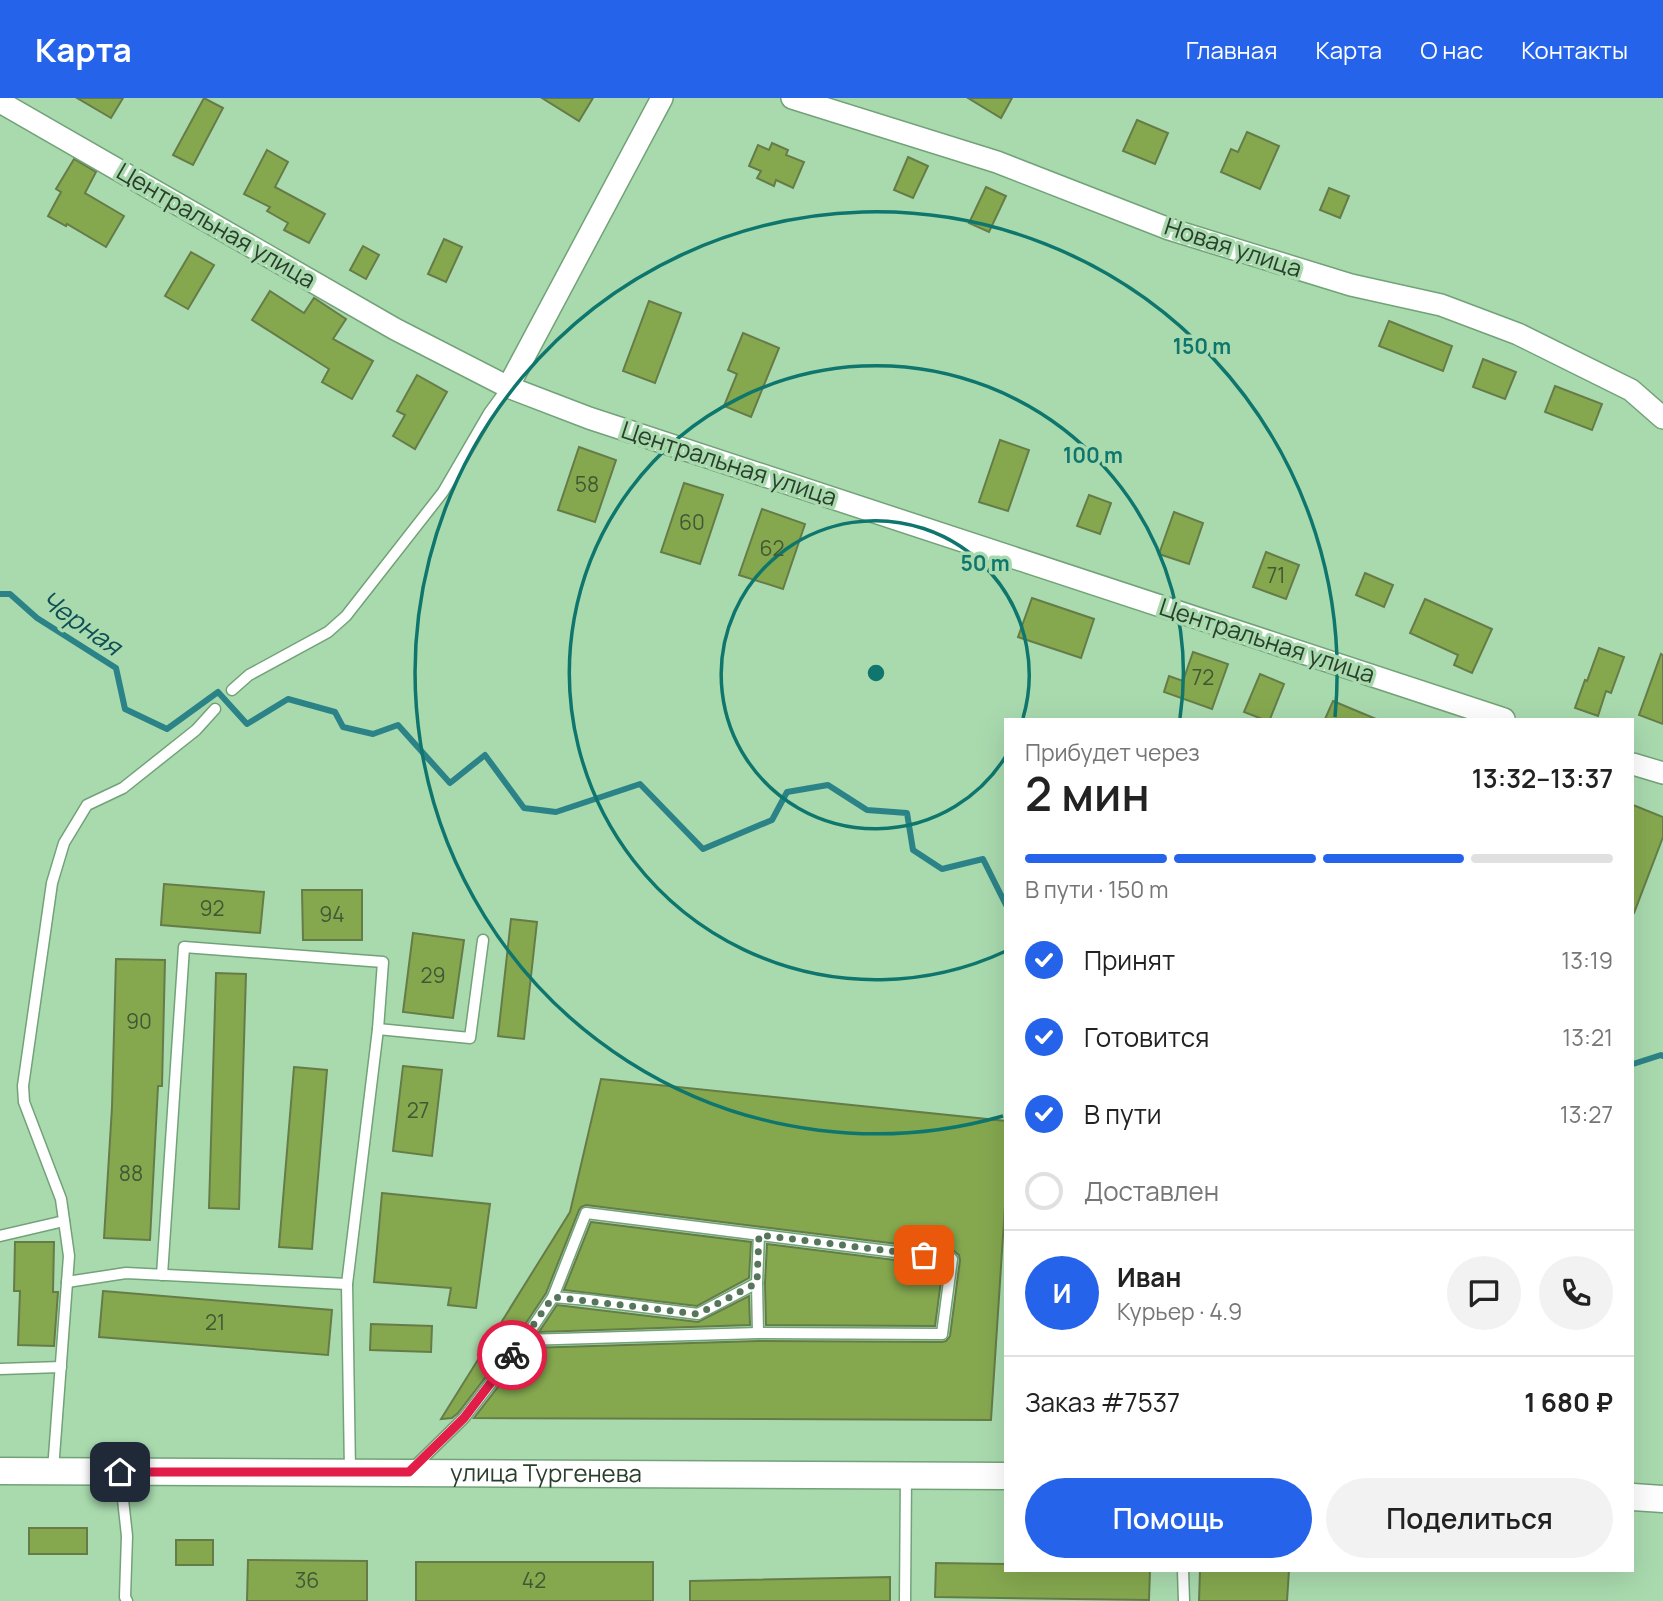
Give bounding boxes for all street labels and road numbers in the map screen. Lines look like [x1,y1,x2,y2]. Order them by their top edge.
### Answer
street label: Центральная улица [111,154,322,295]
street label: Новая улица [1161,209,1306,284]
street label: Центральная улица [617,412,841,513]
street label: Центральная улица [1155,589,1379,690]
street label: улица Тургенева [450,1455,642,1489]

